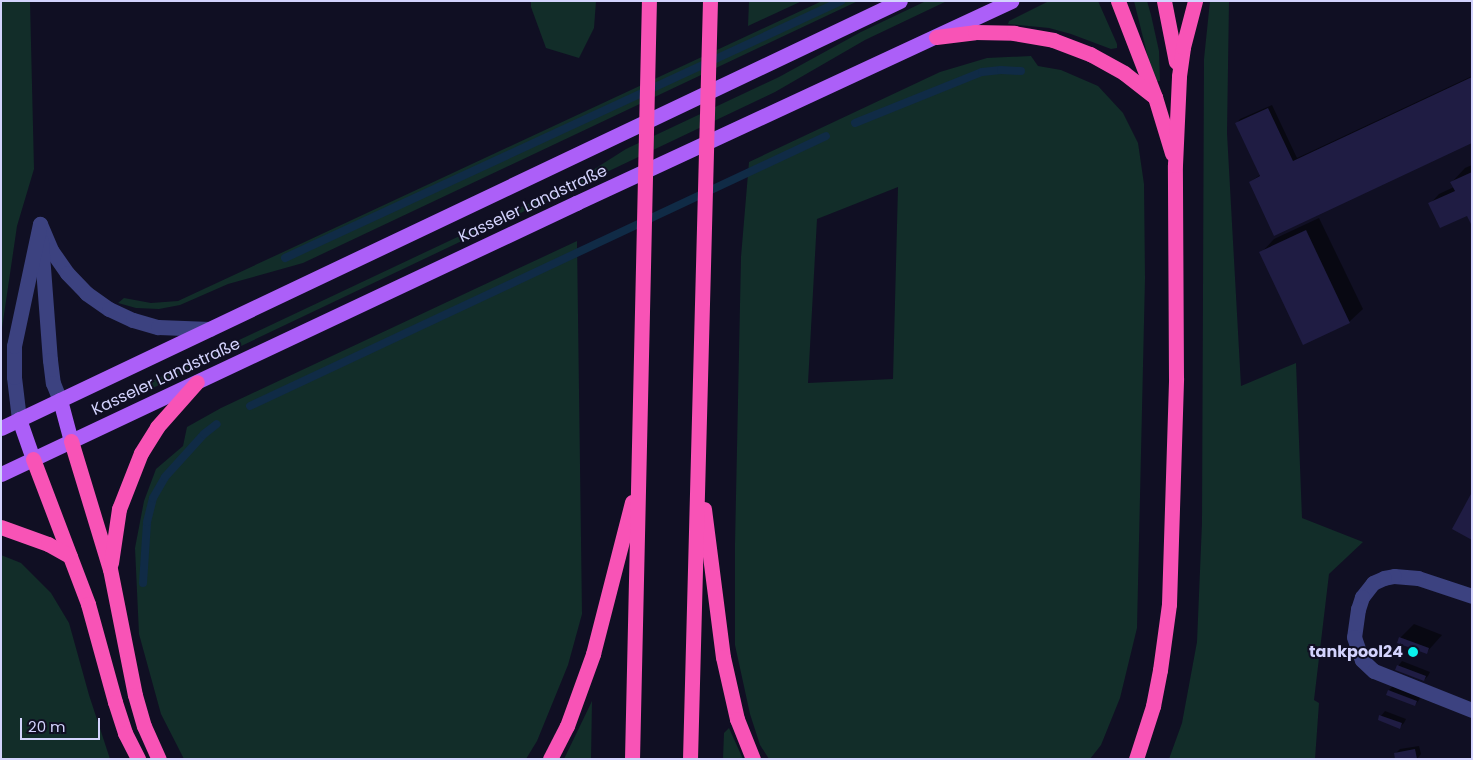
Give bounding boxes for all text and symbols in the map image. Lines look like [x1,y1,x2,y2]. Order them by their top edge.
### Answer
street label: Kasseler Landstraße [456,161,610,247]
street label: Kasseler Landstraße [89,334,243,420]
place label: tankpool24 [1309,642,1403,662]
marker: tankpool24 [1407,646,1419,658]
scale bar [22,708,102,740]
text: 20 m [28,716,66,737]

